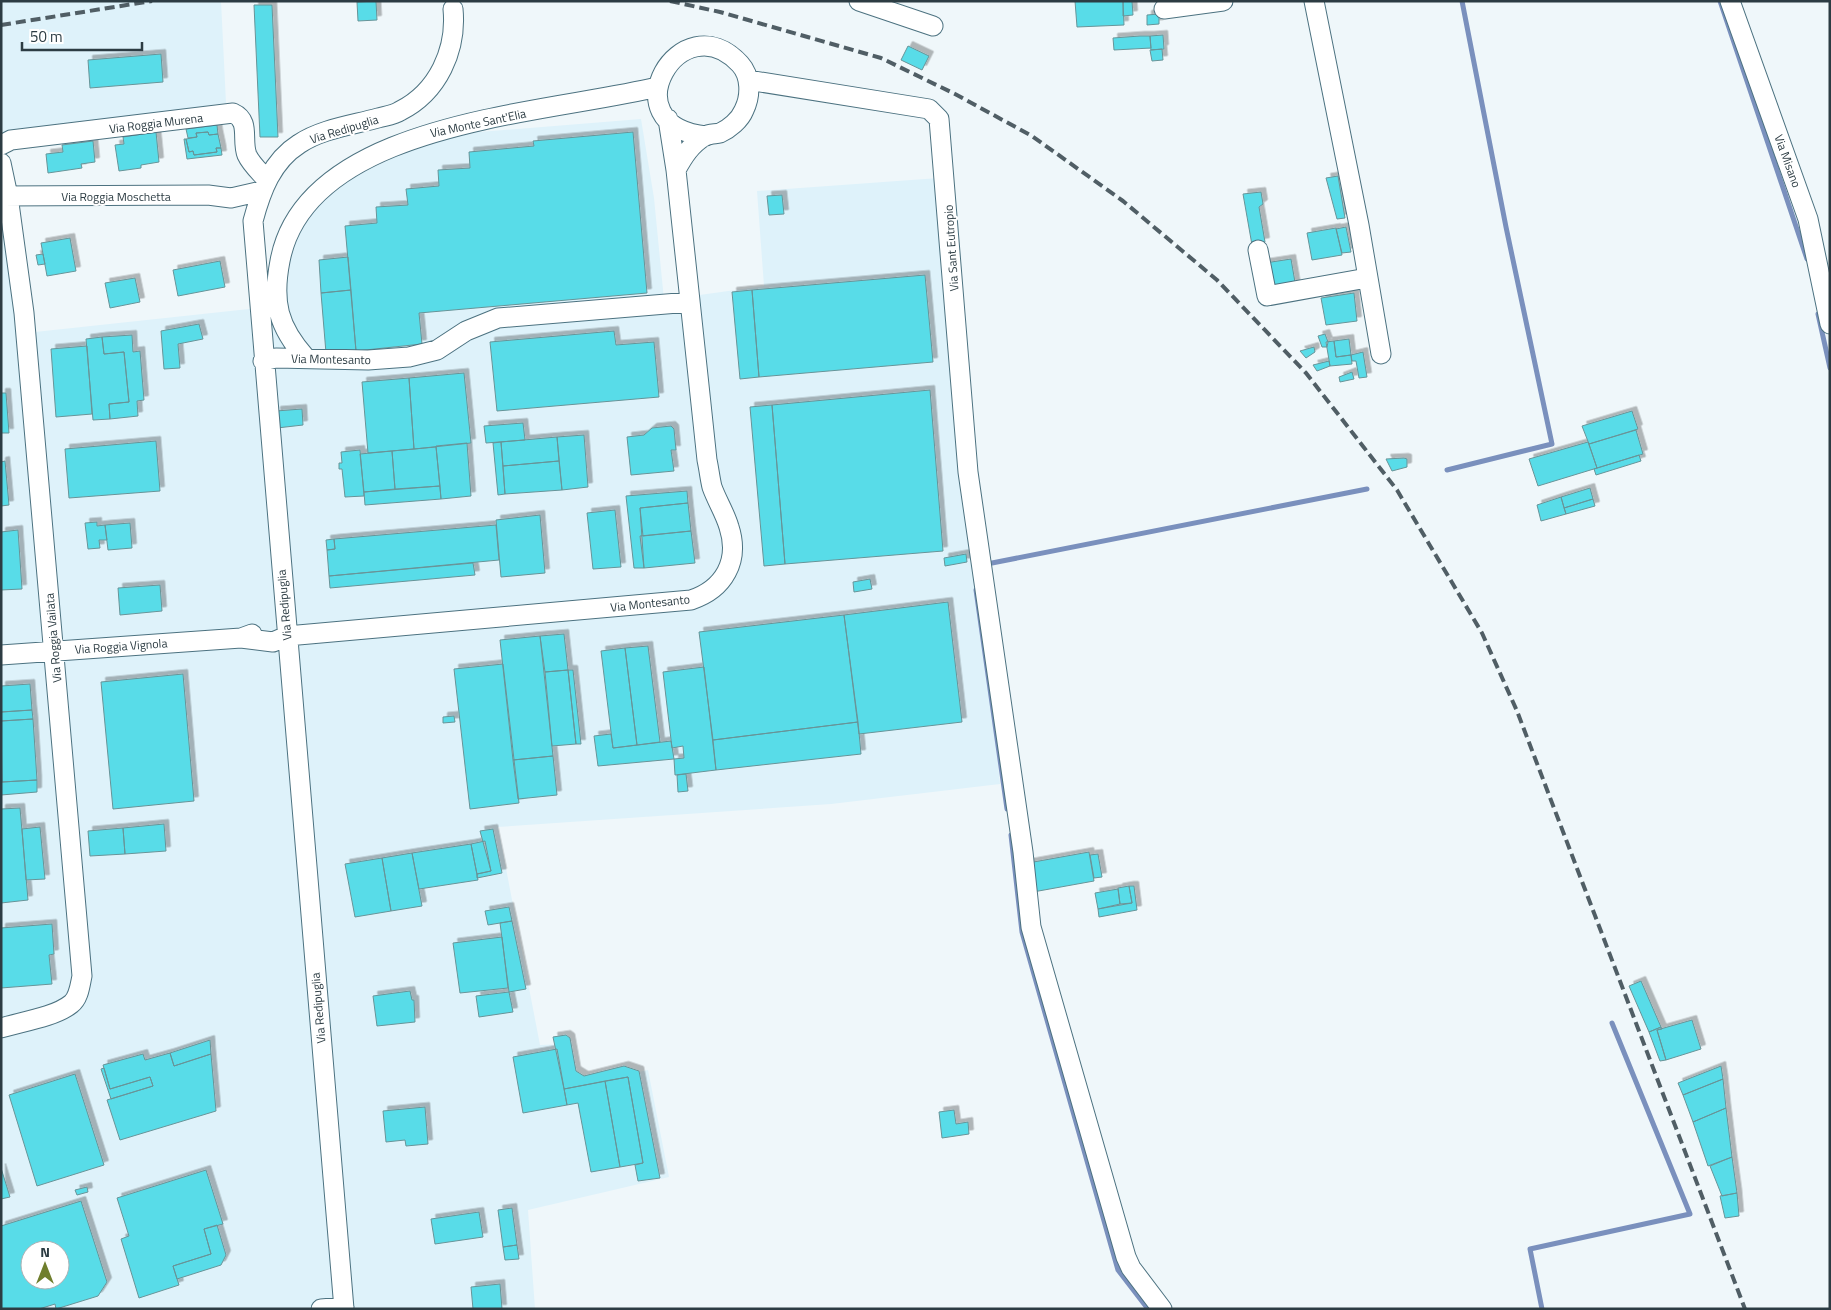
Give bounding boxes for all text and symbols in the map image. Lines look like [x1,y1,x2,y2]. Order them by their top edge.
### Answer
scale bar [22,20,142,52]
text: 50 m [30,25,63,48]
street label: Via Monte Sant'Elia [428,104,528,142]
street label: Via Roggia Murena [108,108,204,138]
street label: Via Redipuglia [307,110,381,148]
street label: Via Misano [1770,132,1806,190]
street label: Via Roggia Moschetta [61,187,171,206]
street label: Via Sant Eutropio [938,204,964,292]
street label: Via Montesanto [291,349,371,369]
street label: Via Redipuglia [271,569,297,641]
street label: Via Montesanto [609,589,691,617]
street label: Via Roggia Vailata [40,592,66,684]
street label: Via Roggia Vignola [74,633,168,659]
street label: Via Redipuglia [305,972,331,1044]
north arrow [20,1240,70,1290]
text: N [40,1241,50,1262]

